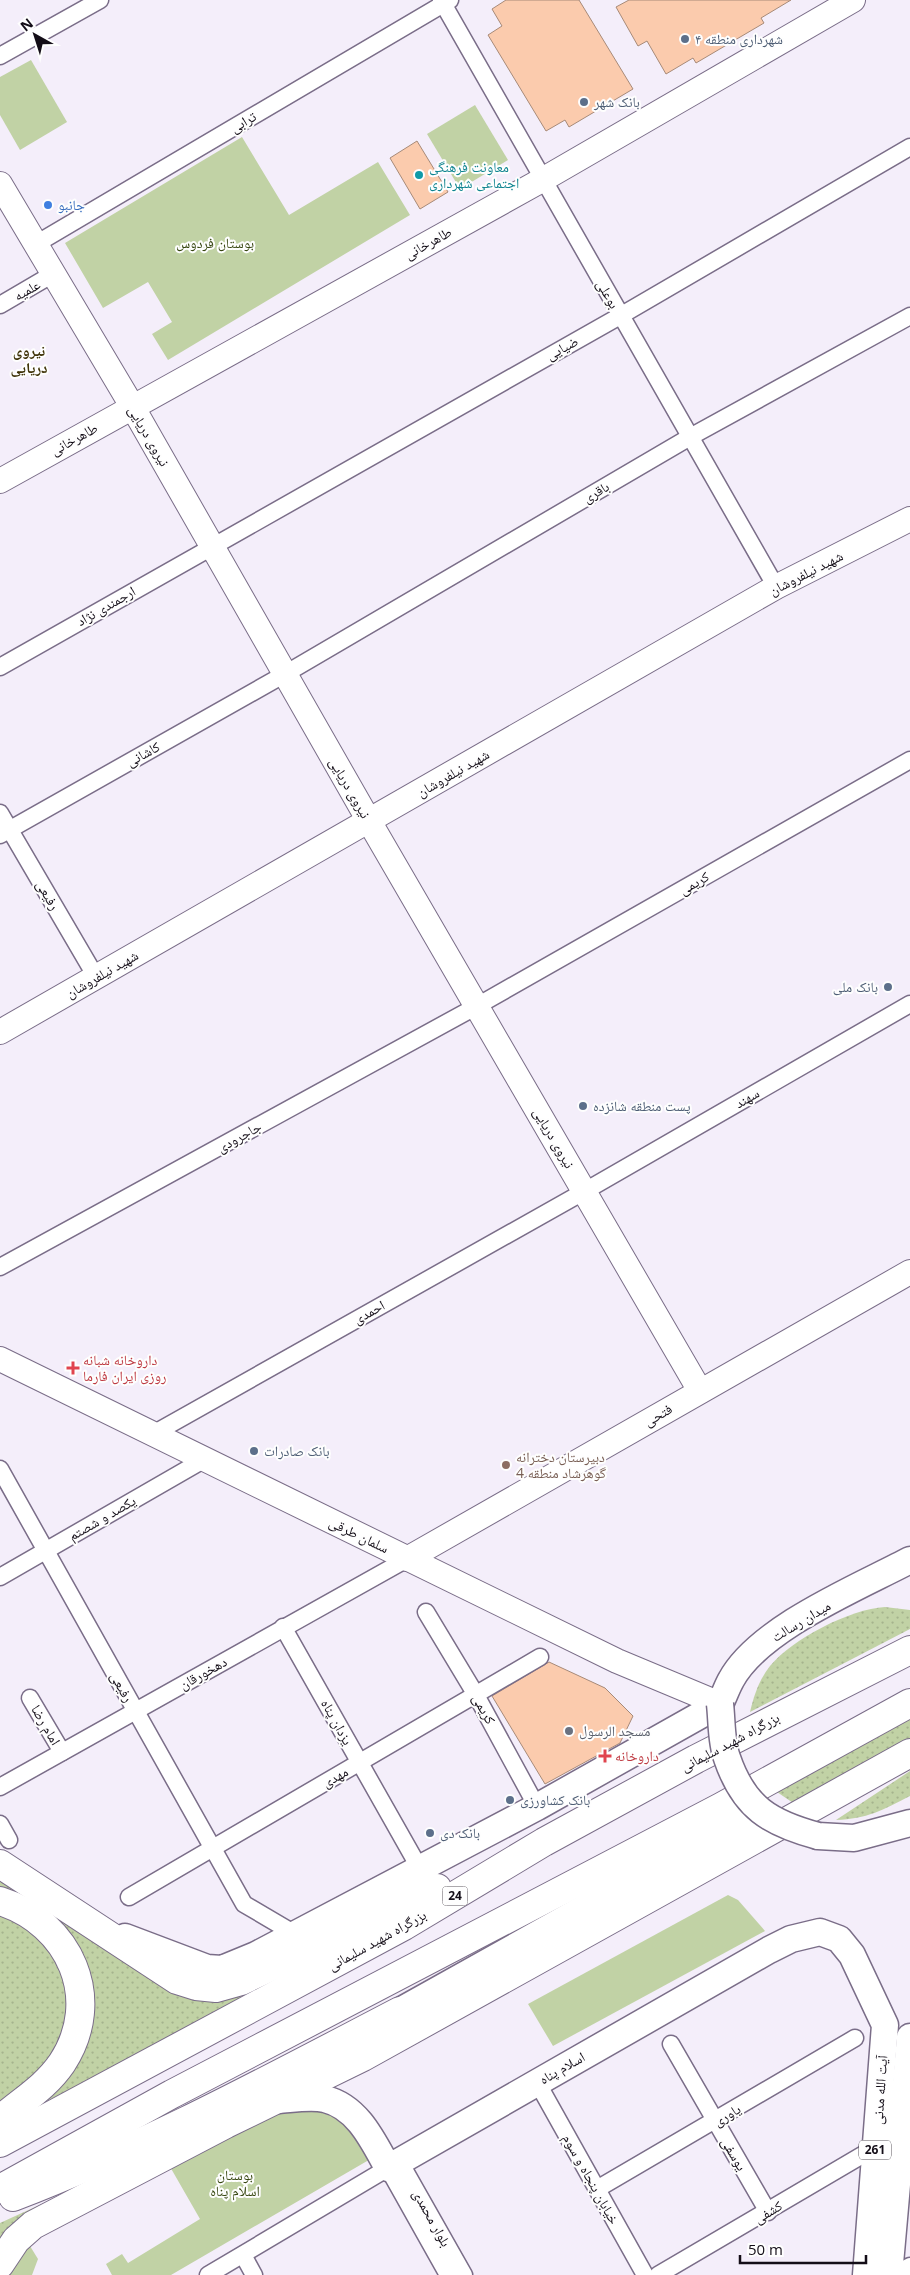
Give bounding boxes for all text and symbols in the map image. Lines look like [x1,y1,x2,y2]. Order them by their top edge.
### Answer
north arrow [10,10,60,60]
text: N [16,14,37,35]
place label: شهرداری منطقه ۴ [695,29,783,48]
marker: شهرداری منطقه ۴ [679,33,691,45]
place label: بانک شهر [593,92,640,111]
marker: بانک شهر [578,96,590,108]
street label: ترابی [226,106,259,137]
place label: معاونت فرهنگی اجتماعی شهرداری [429,157,519,192]
marker: معاونت فرهنگی اجتماعی شهرداری [413,169,425,181]
place label: جانبو [58,195,85,214]
marker: جانبو [42,199,54,211]
street label: طاهرخانی [401,222,455,263]
park label: بوستان فردوس [176,233,254,252]
street label: علمیه [10,274,43,305]
street label: بوعلی [593,276,624,312]
street label: ضیایی [542,331,581,364]
district label: نیروی دریایی [10,340,48,377]
street label: نیروی دریایی [124,402,175,470]
street label: طاهرخانی [47,418,101,459]
street label: باقری [579,476,613,507]
street label: شهید نیلفروشان [765,546,846,599]
street label: ارجمندی نژاد [73,581,139,630]
street label: کاشانی [123,737,163,770]
street label: شهید نیلفروشان [413,744,492,801]
street label: نیروی دریایی [325,754,376,822]
street label: کریمی [675,866,712,899]
street label: رفیعی [32,876,65,913]
street label: شهید نیلفروشان [62,945,141,1002]
place label: بانک ملی [833,977,878,996]
marker: بانک ملی [882,981,894,993]
street label: سهند [731,1083,762,1112]
place label: پست منطقه شانزده [593,1096,691,1115]
marker: پست منطقه شانزده [577,1100,589,1112]
street label: نیروی دریایی [529,1104,580,1172]
street label: جاجرودی [213,1117,264,1157]
street label: احمدی [350,1295,388,1328]
place label: داروخانه شبانه روزی ایران فارما [83,1350,166,1385]
marker: داروخانه شبانه روزی ایران فارما [67,1362,79,1374]
street label: فتحی [640,1399,676,1430]
place label: بانک صادرات [264,1441,330,1460]
marker: بانک صادرات [248,1445,260,1457]
place label: دبیرستان دخترانه گوهرشاد منطقه 4 [516,1447,606,1482]
marker: دبیرستان دخترانه گوهرشاد منطقه 4 [500,1459,512,1471]
street label: یکصد و شصتم [64,1490,140,1545]
street label: سلمان طرقی [326,1512,392,1557]
street label: میدان رسالت [768,1595,834,1646]
street label: دهخورقان [175,1652,230,1693]
street label: رفیعی [106,1668,138,1705]
street label: کریمی [468,1690,501,1727]
street label: یزدان پناه [317,1695,358,1748]
street label: امام رضا [26,1701,66,1749]
street label: بزرگراه شهید سلیمانی [677,1707,783,1776]
place label: مسجد الرسول [579,1721,650,1740]
marker: مسجد الرسول [563,1725,575,1737]
place label: داروخانه [615,1746,659,1765]
marker: داروخانه [599,1750,611,1762]
street label: مهدی [318,1762,351,1792]
place label: بانک کشاورزی [520,1790,591,1809]
marker: بانک کشاورزی [504,1794,516,1806]
place label: بانک دی [440,1823,480,1842]
marker: بانک دی [424,1827,436,1839]
road number: 24 [442,1886,468,1905]
street label: بزرگراه شهید سلیمانی [324,1905,429,1974]
street label: اسلام پناه [535,2047,589,2089]
street label: آیت الله مدنی [868,2054,891,2125]
street label: یاوری [709,2099,744,2130]
street label: خیابان پنجاه و سوم [558,2130,624,2228]
street label: یوسفی [717,2134,752,2174]
road number: 261 [859,2140,891,2160]
park label: بوستان اسلام پناه [210,2165,260,2201]
street label: بلوار محمدی [409,2186,456,2250]
street label: کشفی [750,2196,786,2227]
scale bar [740,2232,866,2264]
text: 50 m [748,2239,783,2259]

